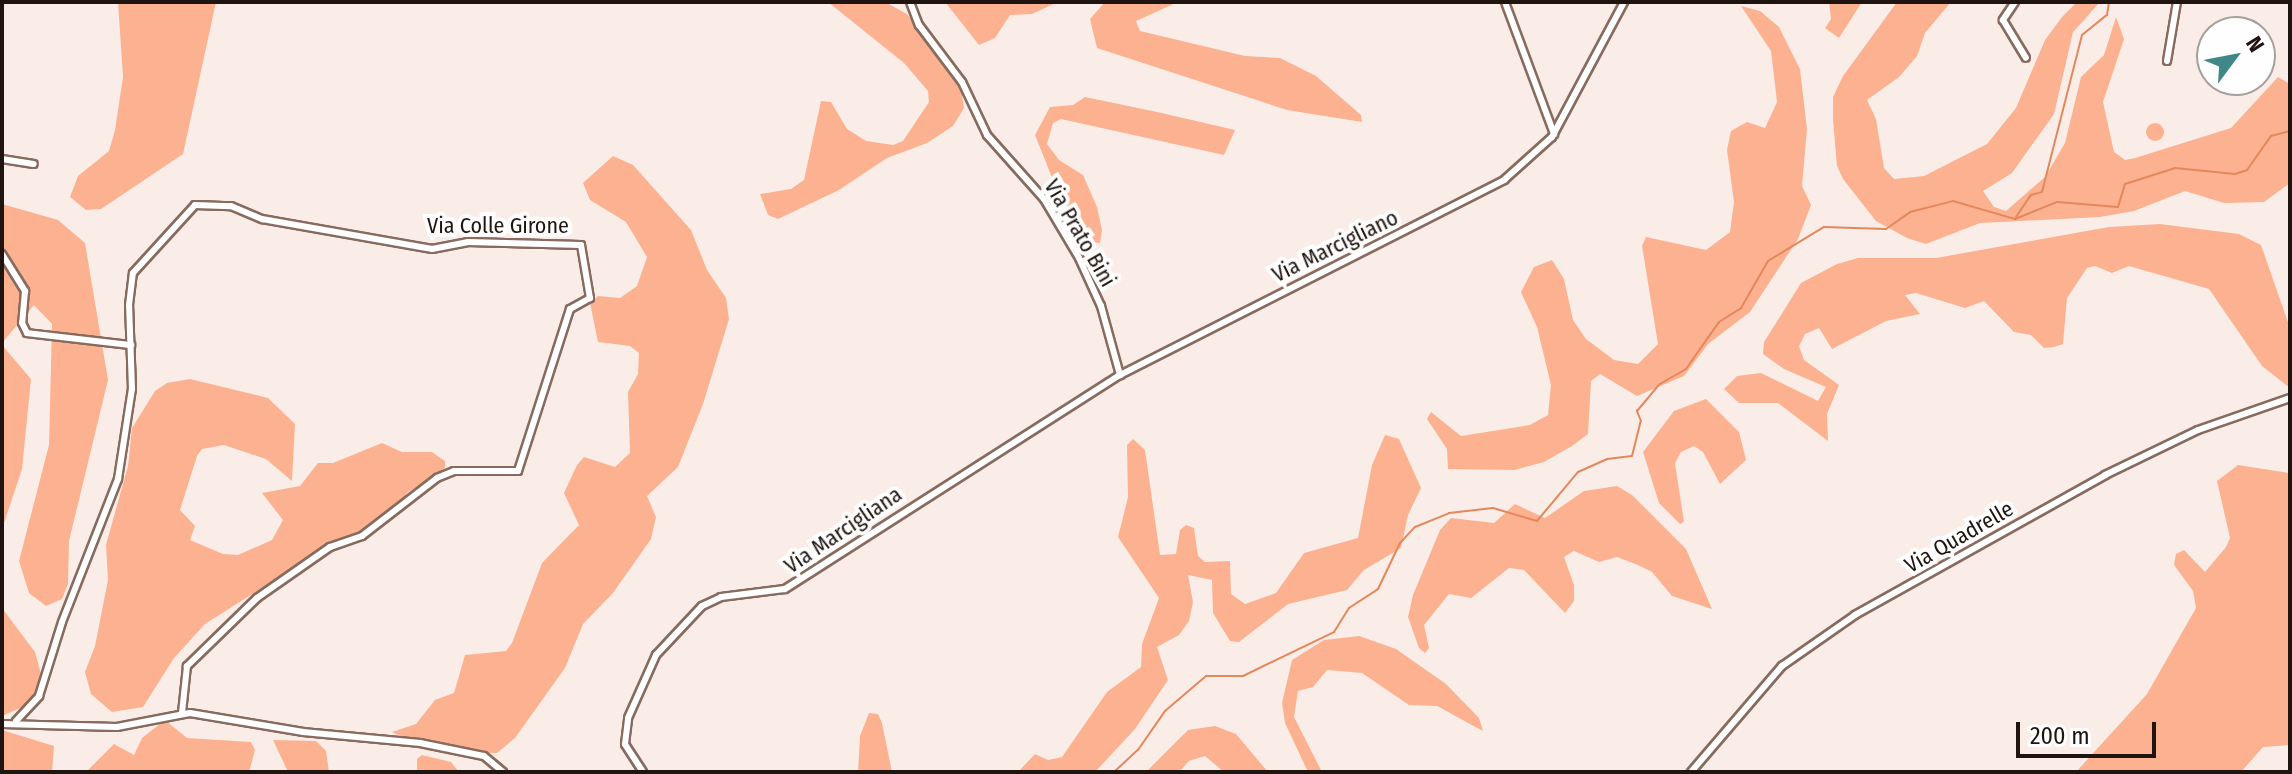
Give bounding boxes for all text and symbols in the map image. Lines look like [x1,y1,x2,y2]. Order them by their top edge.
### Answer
north arrow [2196,16,2276,96]
text: N [2240,31,2270,57]
street label: Via Prato Bini [1039,175,1121,291]
street label: Via Marcigliano [1268,204,1402,288]
street label: Via Colle Girone [427,213,569,239]
street label: Via Marcigliana [779,481,907,579]
street label: Via Quadrelle [1900,495,2018,579]
scale bar [2020,706,2160,756]
text: 200 m [2030,722,2090,750]

